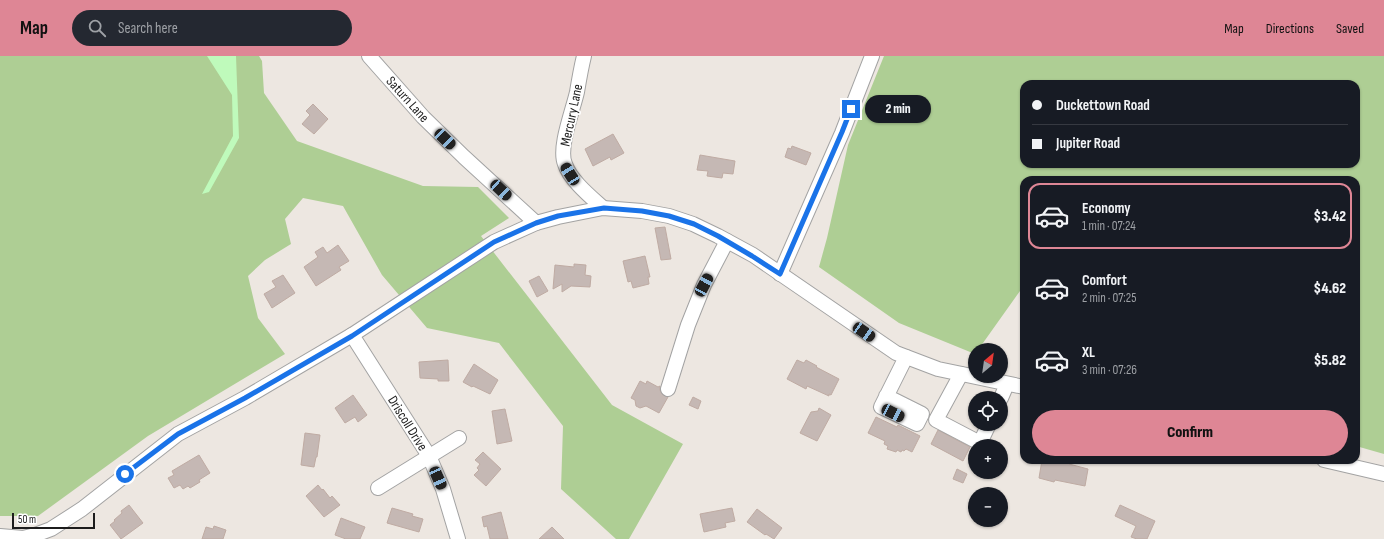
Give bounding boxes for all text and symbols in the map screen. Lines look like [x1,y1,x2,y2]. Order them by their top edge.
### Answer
search box [72,10,352,46]
text: Map [20,17,48,40]
icon: search [86,17,108,39]
text: Search here [118,19,178,38]
text: Map [1224,20,1244,37]
text: Directions [1266,20,1314,37]
text: Saved [1336,20,1364,37]
street label: Saturn Lane [383,73,433,126]
street label: Mercury Lane [557,82,586,148]
callout: 2 min [865,95,931,123]
text: Duckettown Road [1056,96,1150,115]
route end [842,100,860,118]
text: 2 min [885,101,911,117]
car [432,126,458,152]
text: Jupiter Road [1056,134,1120,153]
car [559,161,581,187]
car [488,177,514,203]
icon: car [1034,198,1070,234]
text: Economy [1082,199,1131,218]
text: $3.42 [1313,207,1346,226]
text: 1 min · 07:24 [1082,218,1136,234]
icon: car [1034,270,1070,306]
text: Comfort [1082,271,1127,290]
car [693,272,715,298]
text: $4.62 [1313,279,1346,298]
text: 2 min · 07:25 [1082,290,1136,306]
car [851,320,877,344]
icon: car [1034,342,1070,378]
north arrow [968,343,1008,383]
map controls [968,343,1008,527]
text: XL [1082,343,1095,362]
text: $5.82 [1314,351,1346,370]
text: 3 min · 07:26 [1082,362,1137,378]
button: locate [968,391,1008,431]
street label: Driscoll Drive [384,393,431,454]
car [880,402,906,424]
button: Confirm [1032,410,1348,456]
button: + [968,439,1008,479]
route start [116,465,134,483]
car [428,465,448,491]
button: − [968,487,1008,527]
scale bar [12,511,95,530]
text: 50 m [18,513,36,526]

